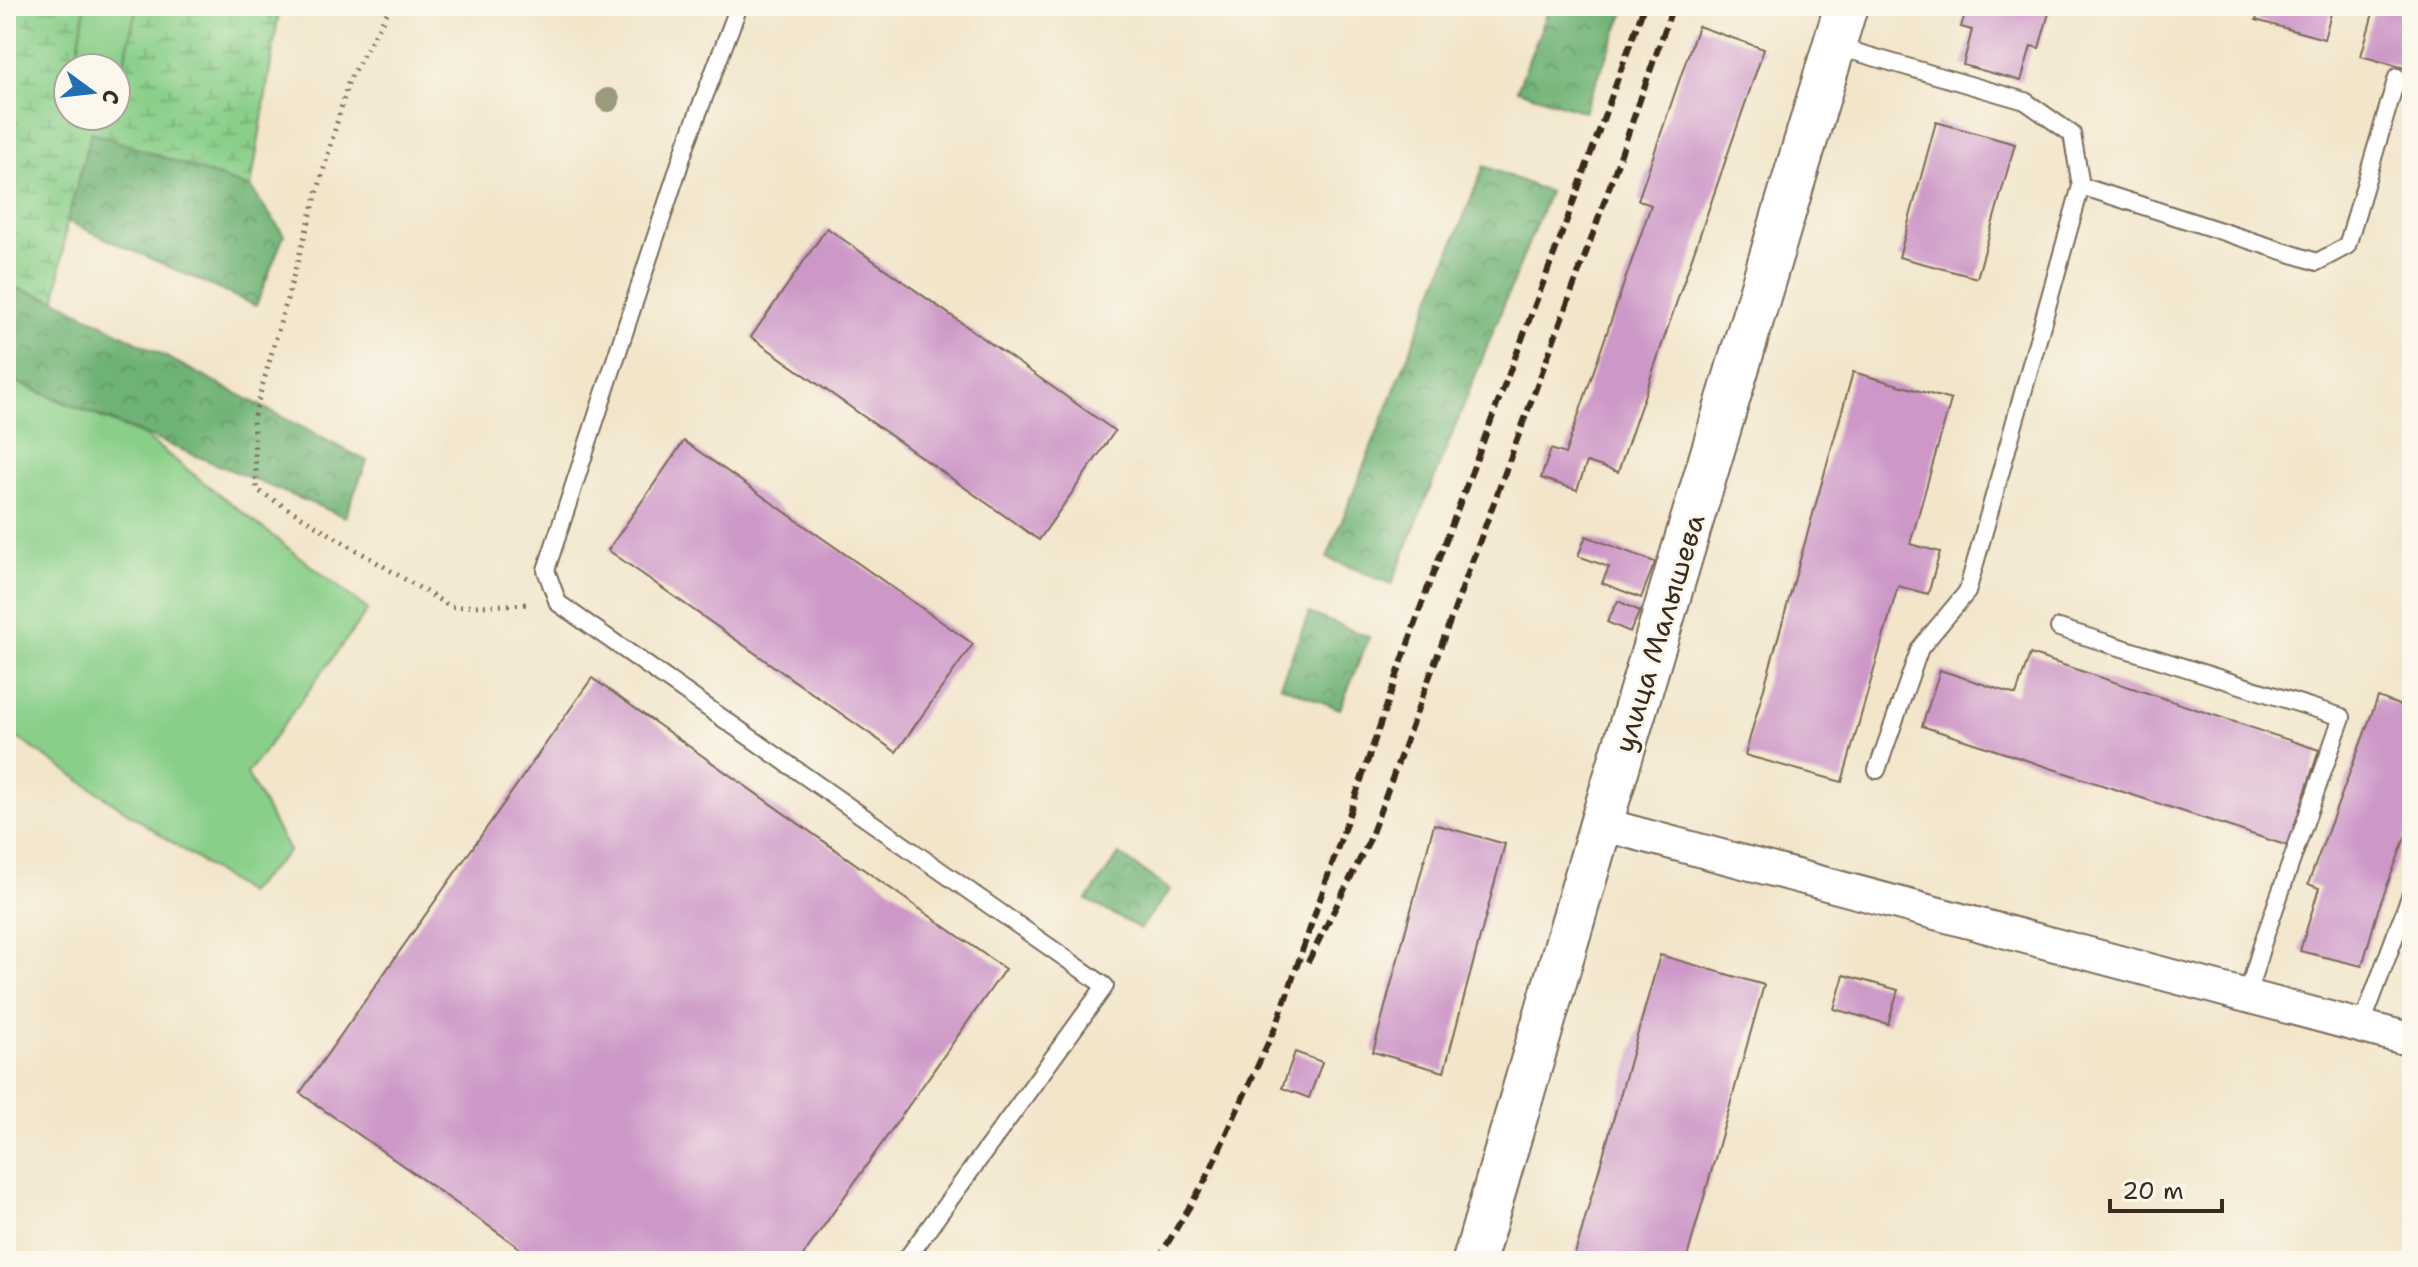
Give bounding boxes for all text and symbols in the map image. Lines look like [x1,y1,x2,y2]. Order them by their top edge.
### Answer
north arrow [52,52,132,132]
text: С [95,87,127,107]
street label: улица Малышева [1605,509,1713,757]
scale bar [2110,1163,2222,1213]
text: 20 m [2122,1175,2184,1207]

